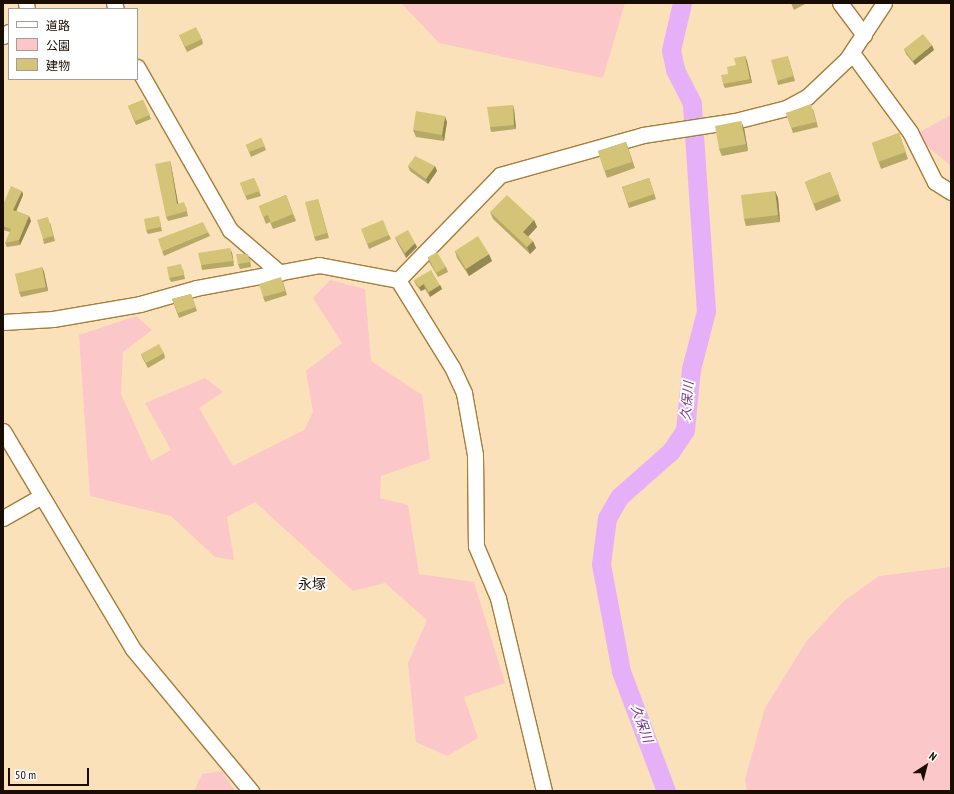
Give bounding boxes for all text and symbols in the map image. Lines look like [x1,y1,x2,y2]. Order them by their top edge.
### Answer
legend [8,8,138,80]
text: 道路 [46,18,70,33]
text: 公園 [46,38,70,53]
text: 建物 [46,58,70,73]
water label: 久保川 [679,381,697,421]
district label: 永塚 [298,576,326,592]
water label: 久保川 [627,703,655,745]
north arrow [906,746,946,786]
text: N [927,749,940,764]
scale bar [10,760,91,786]
text: 50 m [15,767,36,782]

